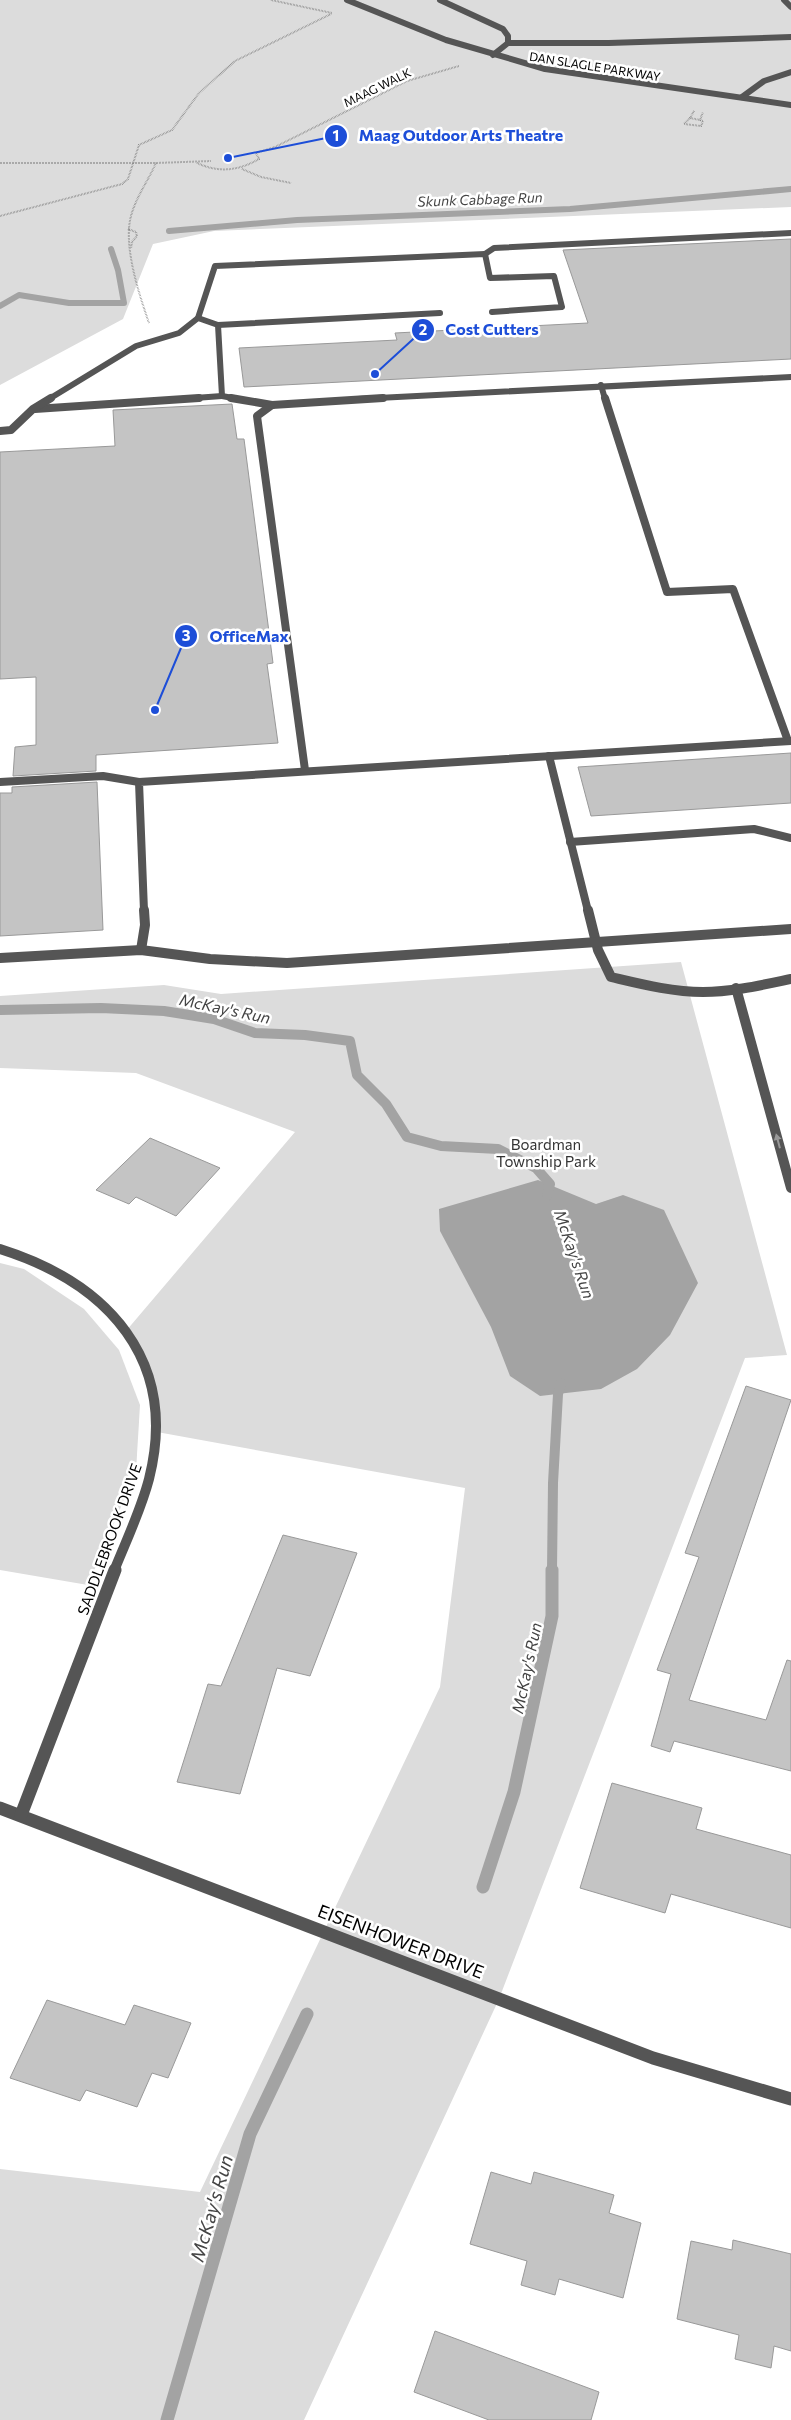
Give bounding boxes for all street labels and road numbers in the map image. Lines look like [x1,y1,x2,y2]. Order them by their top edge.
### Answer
street label: DAN SLAGLE PARKWAY [528,49,662,83]
street label: MAAG WALK [341,65,413,109]
street label: SADDLEBROOK DRIVE [73,1461,145,1617]
street label: EISENHOWER DRIVE [315,1899,487,1983]

